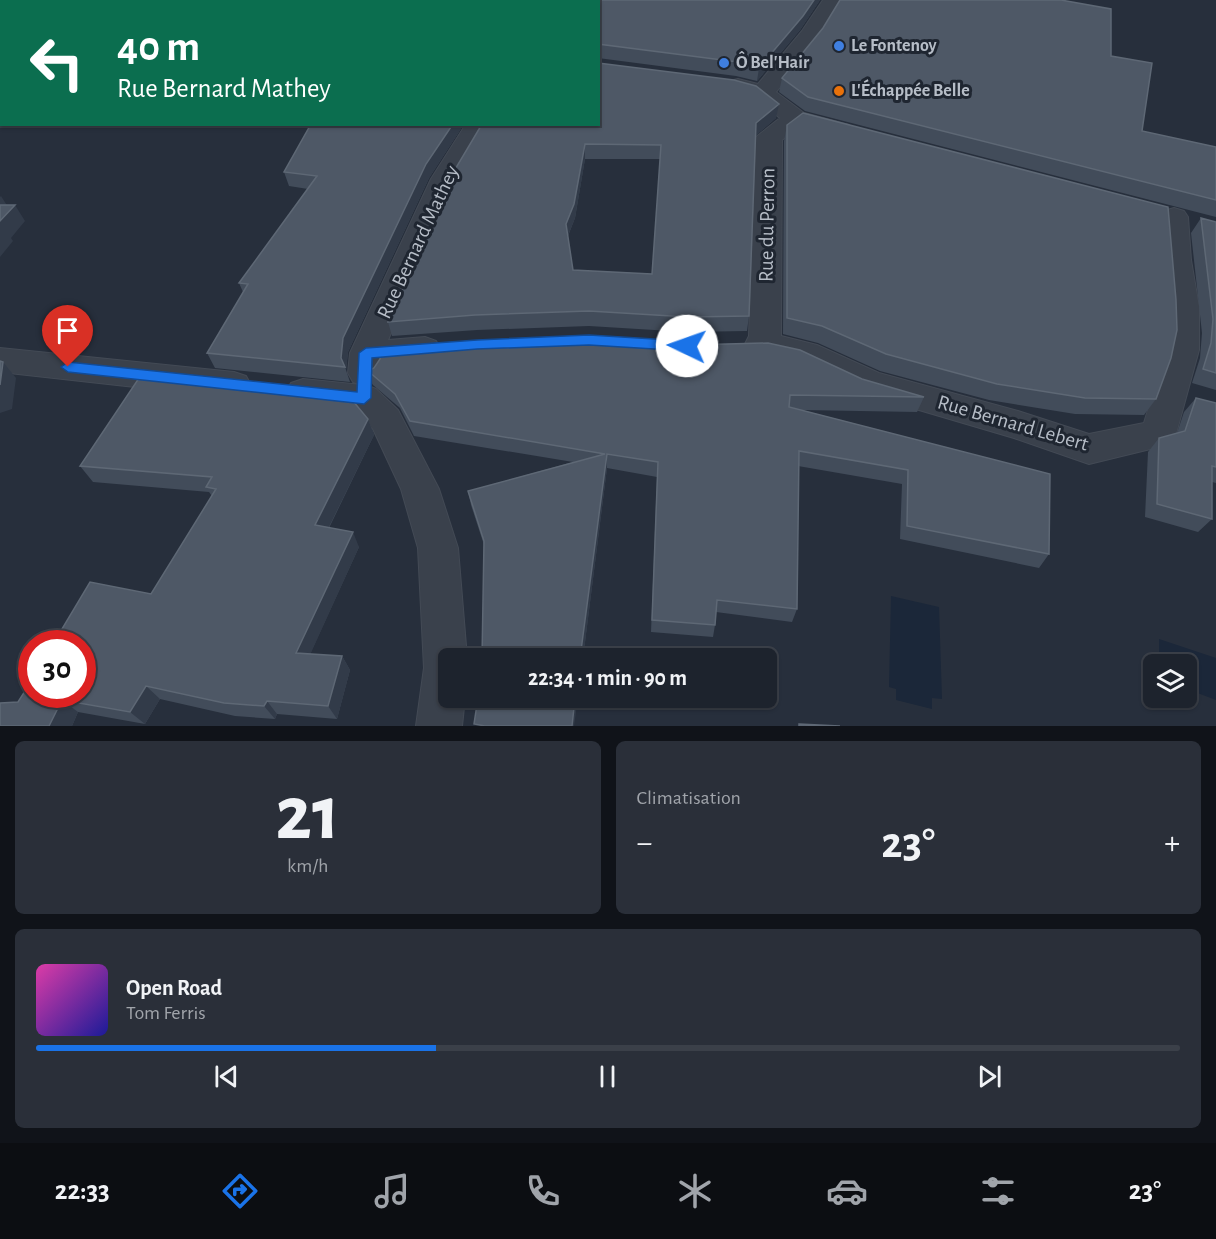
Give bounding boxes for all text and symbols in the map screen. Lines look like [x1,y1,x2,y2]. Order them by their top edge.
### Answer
icon: left [18,24,96,102]
text: 40 m [117,26,200,68]
place label: Le Fontenoy [851,37,938,55]
marker: Le Fontenoy [832,39,846,53]
place label: Ô Bel'Hair [736,51,810,72]
marker: Ô Bel'Hair [717,56,731,70]
text: Rue Bernard Mathey [117,75,331,102]
place label: L'Échappée Belle [851,79,970,100]
marker: L'Échappée Belle [832,84,846,98]
street label: Rue Bernard Mathey [373,162,463,322]
street label: Rue du Perron [756,168,778,282]
pin [42,305,93,367]
icon: arrive [51,314,84,347]
position arrow [655,314,719,378]
street label: Rue Bernard Lebert [935,391,1091,455]
speed limit sign: 30 [18,630,96,708]
map controls [1143,654,1197,708]
button: layers [1143,654,1197,708]
text: 22:34 · 1 min · 90 m [528,667,687,689]
text: 21 [275,776,340,854]
text: Climatisation [637,788,741,808]
text: 23° [881,821,935,866]
text: − [637,827,652,860]
text: + [1164,827,1180,860]
text: km/h [287,856,328,876]
text: Open Road [126,977,222,999]
text: Tom Ferris [126,1003,206,1023]
icon: previous [210,1060,243,1093]
icon: pause [591,1060,624,1093]
icon: next [973,1060,1006,1093]
icon: directions [219,1170,261,1212]
icon: music [371,1170,413,1212]
icon: phone [522,1170,564,1212]
icon: climate [674,1170,716,1212]
icon: car [826,1170,868,1212]
icon: filters [977,1170,1019,1212]
text: 22:33 [55,1177,110,1204]
text: 23° [1129,1177,1161,1204]

